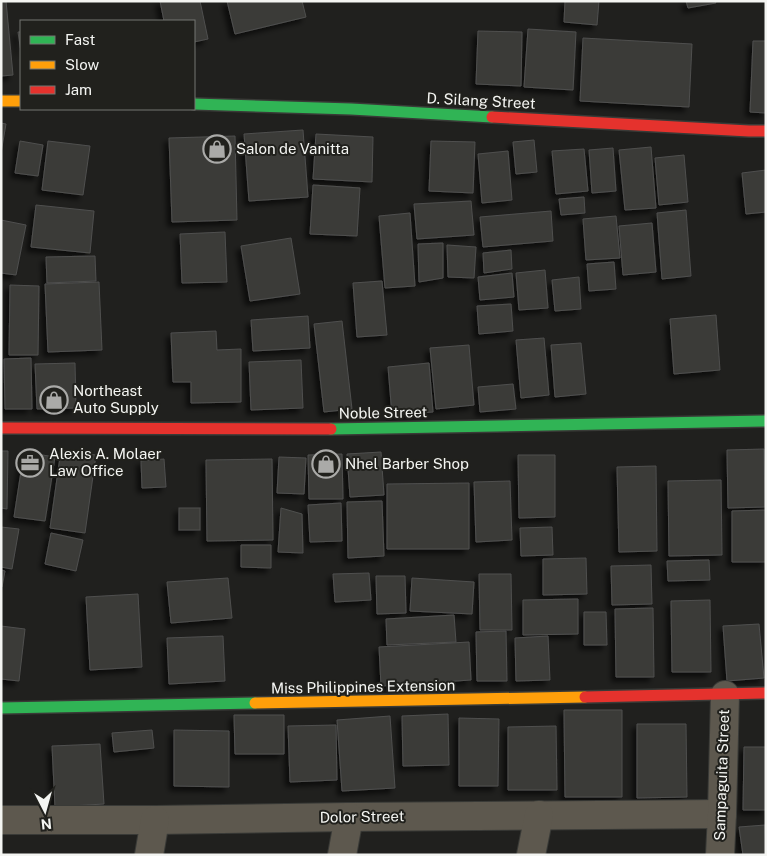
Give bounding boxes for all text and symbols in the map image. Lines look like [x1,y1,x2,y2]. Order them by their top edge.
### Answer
legend [20,20,195,110]
text: Fast [65,31,95,48]
text: Slow [65,56,100,73]
text: Jam [65,81,92,98]
street label: D. Silang Street [426,89,536,112]
shop icon: Salon de Vanitta [202,134,232,164]
place label: Salon de Vanitta [236,140,349,157]
place label: Northeast Auto Supply [73,382,159,416]
shop icon: Northeast Auto Supply [39,385,69,415]
street label: Noble Street [339,403,428,422]
place label: Alexis A. Molaer Law Office [49,445,162,479]
office icon: Alexis A. Molaer Law Office [15,448,45,478]
shop icon: Nhel Barber Shop [311,449,341,479]
place label: Nhel Barber Shop [345,455,469,472]
street label: Miss Philippines Extension [271,676,455,697]
street label: Sampaguita Street [711,709,732,841]
north arrow [20,786,70,836]
street label: Dolor Street [319,807,405,826]
text: N [40,815,53,832]

